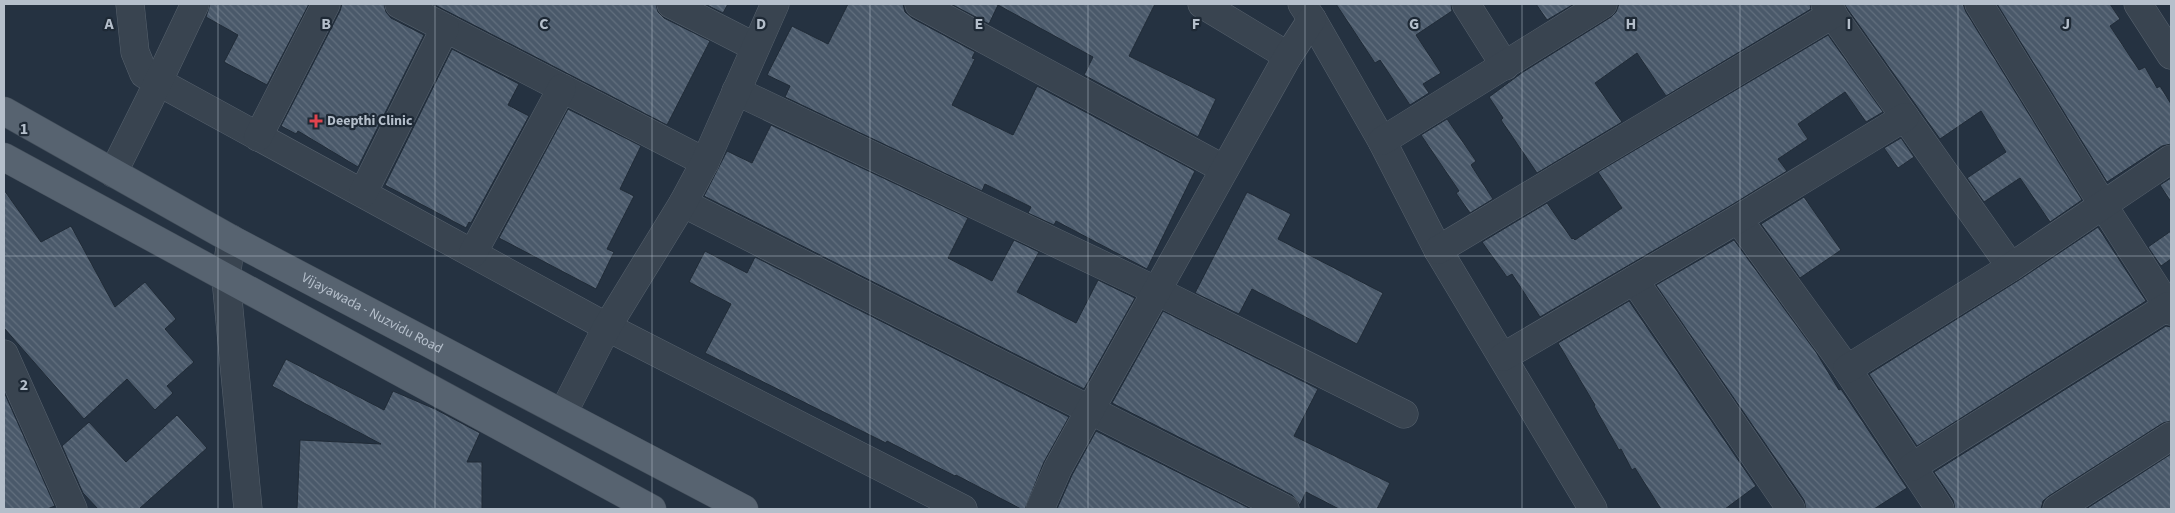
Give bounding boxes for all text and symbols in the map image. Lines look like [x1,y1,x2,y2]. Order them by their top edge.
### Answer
text: A [103,13,114,35]
text: B [321,13,331,35]
text: C [539,13,549,35]
text: D [756,13,766,35]
text: E [975,13,983,35]
text: F [1192,13,1200,35]
text: G [1409,13,1419,35]
text: H [1626,13,1636,35]
text: I [1847,13,1851,35]
text: J [2062,13,2070,35]
place label: Deepthi Clinic [327,111,413,131]
marker: Deepthi Clinic [309,114,323,128]
text: 1 [20,118,28,140]
street label: Vijayawada - Nuzvidu Road [298,268,446,359]
text: 2 [20,374,28,396]

